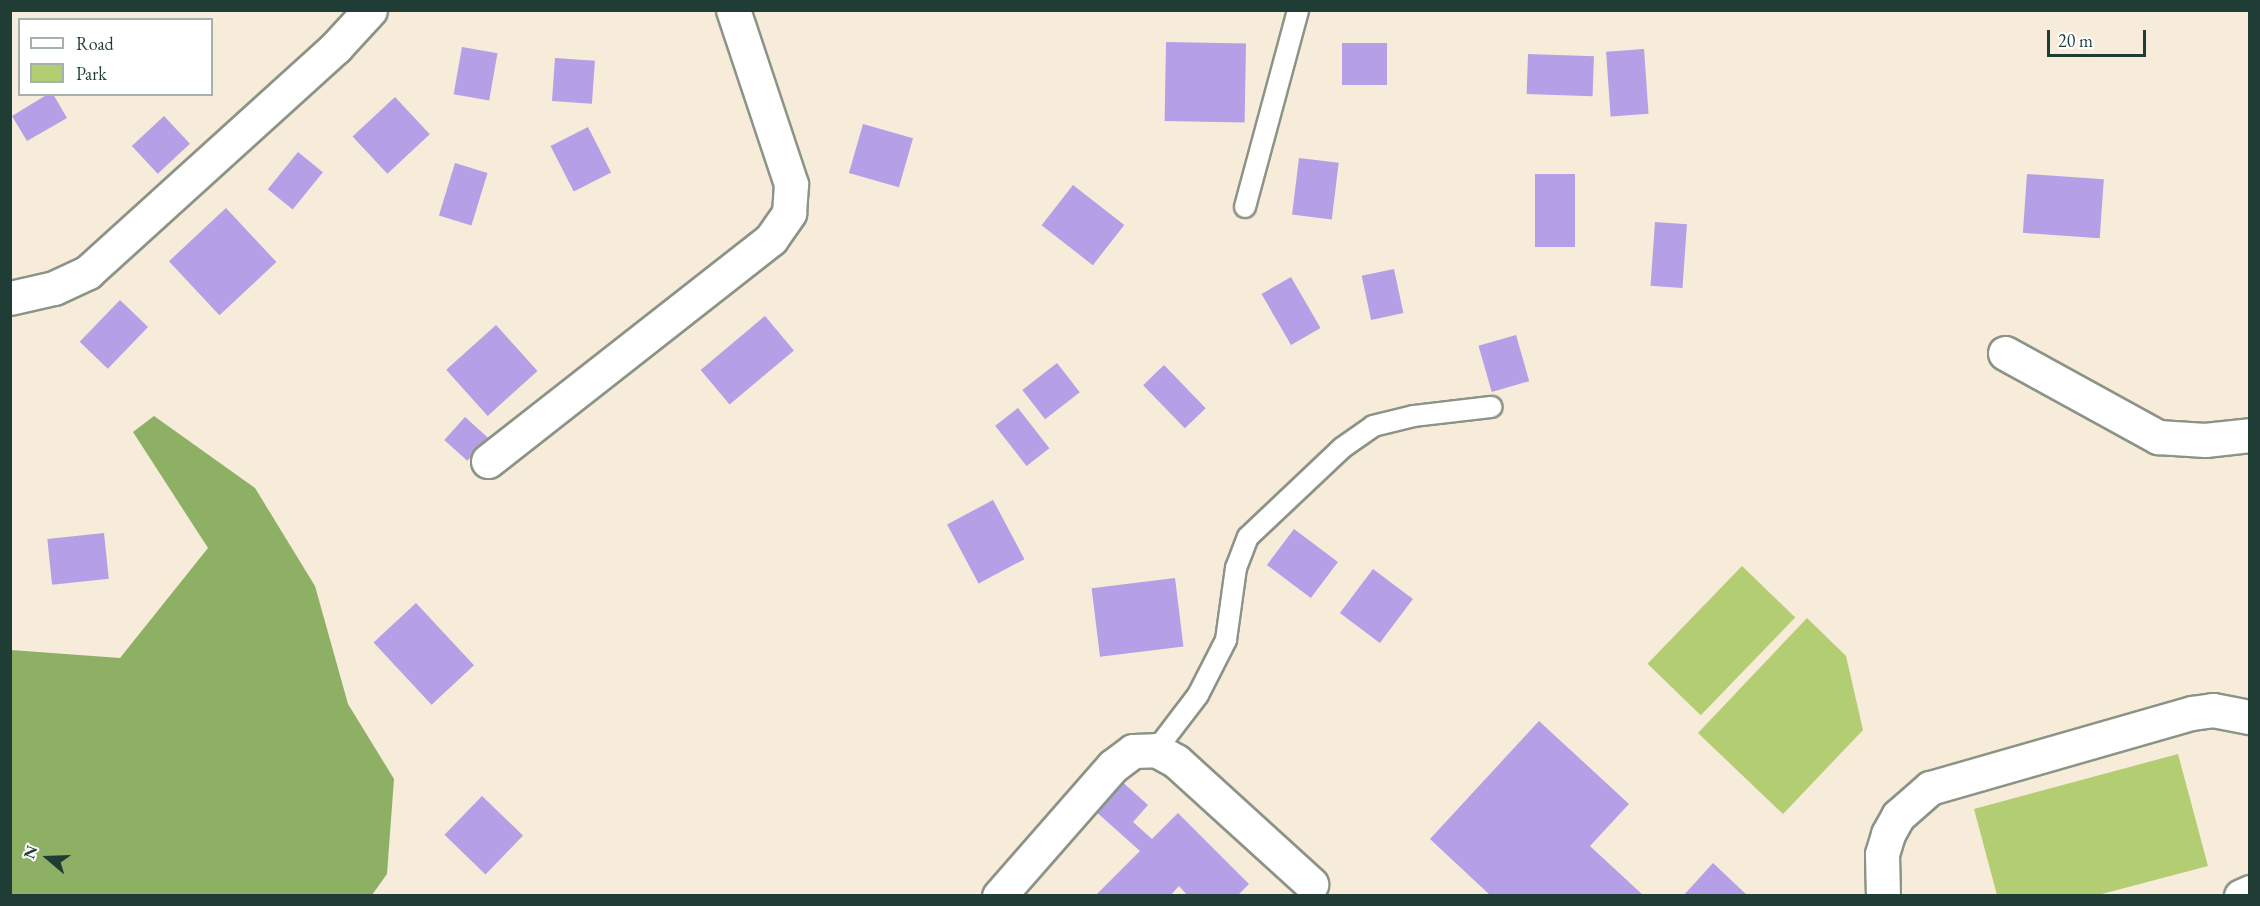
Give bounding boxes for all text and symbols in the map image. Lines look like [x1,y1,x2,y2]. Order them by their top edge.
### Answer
legend [18,18,213,96]
scale bar [2050,18,2149,56]
text: 20 m [2058,29,2093,52]
text: Road [76,32,114,55]
text: Park [76,62,107,85]
north arrow [18,828,78,888]
text: N [18,842,43,862]

